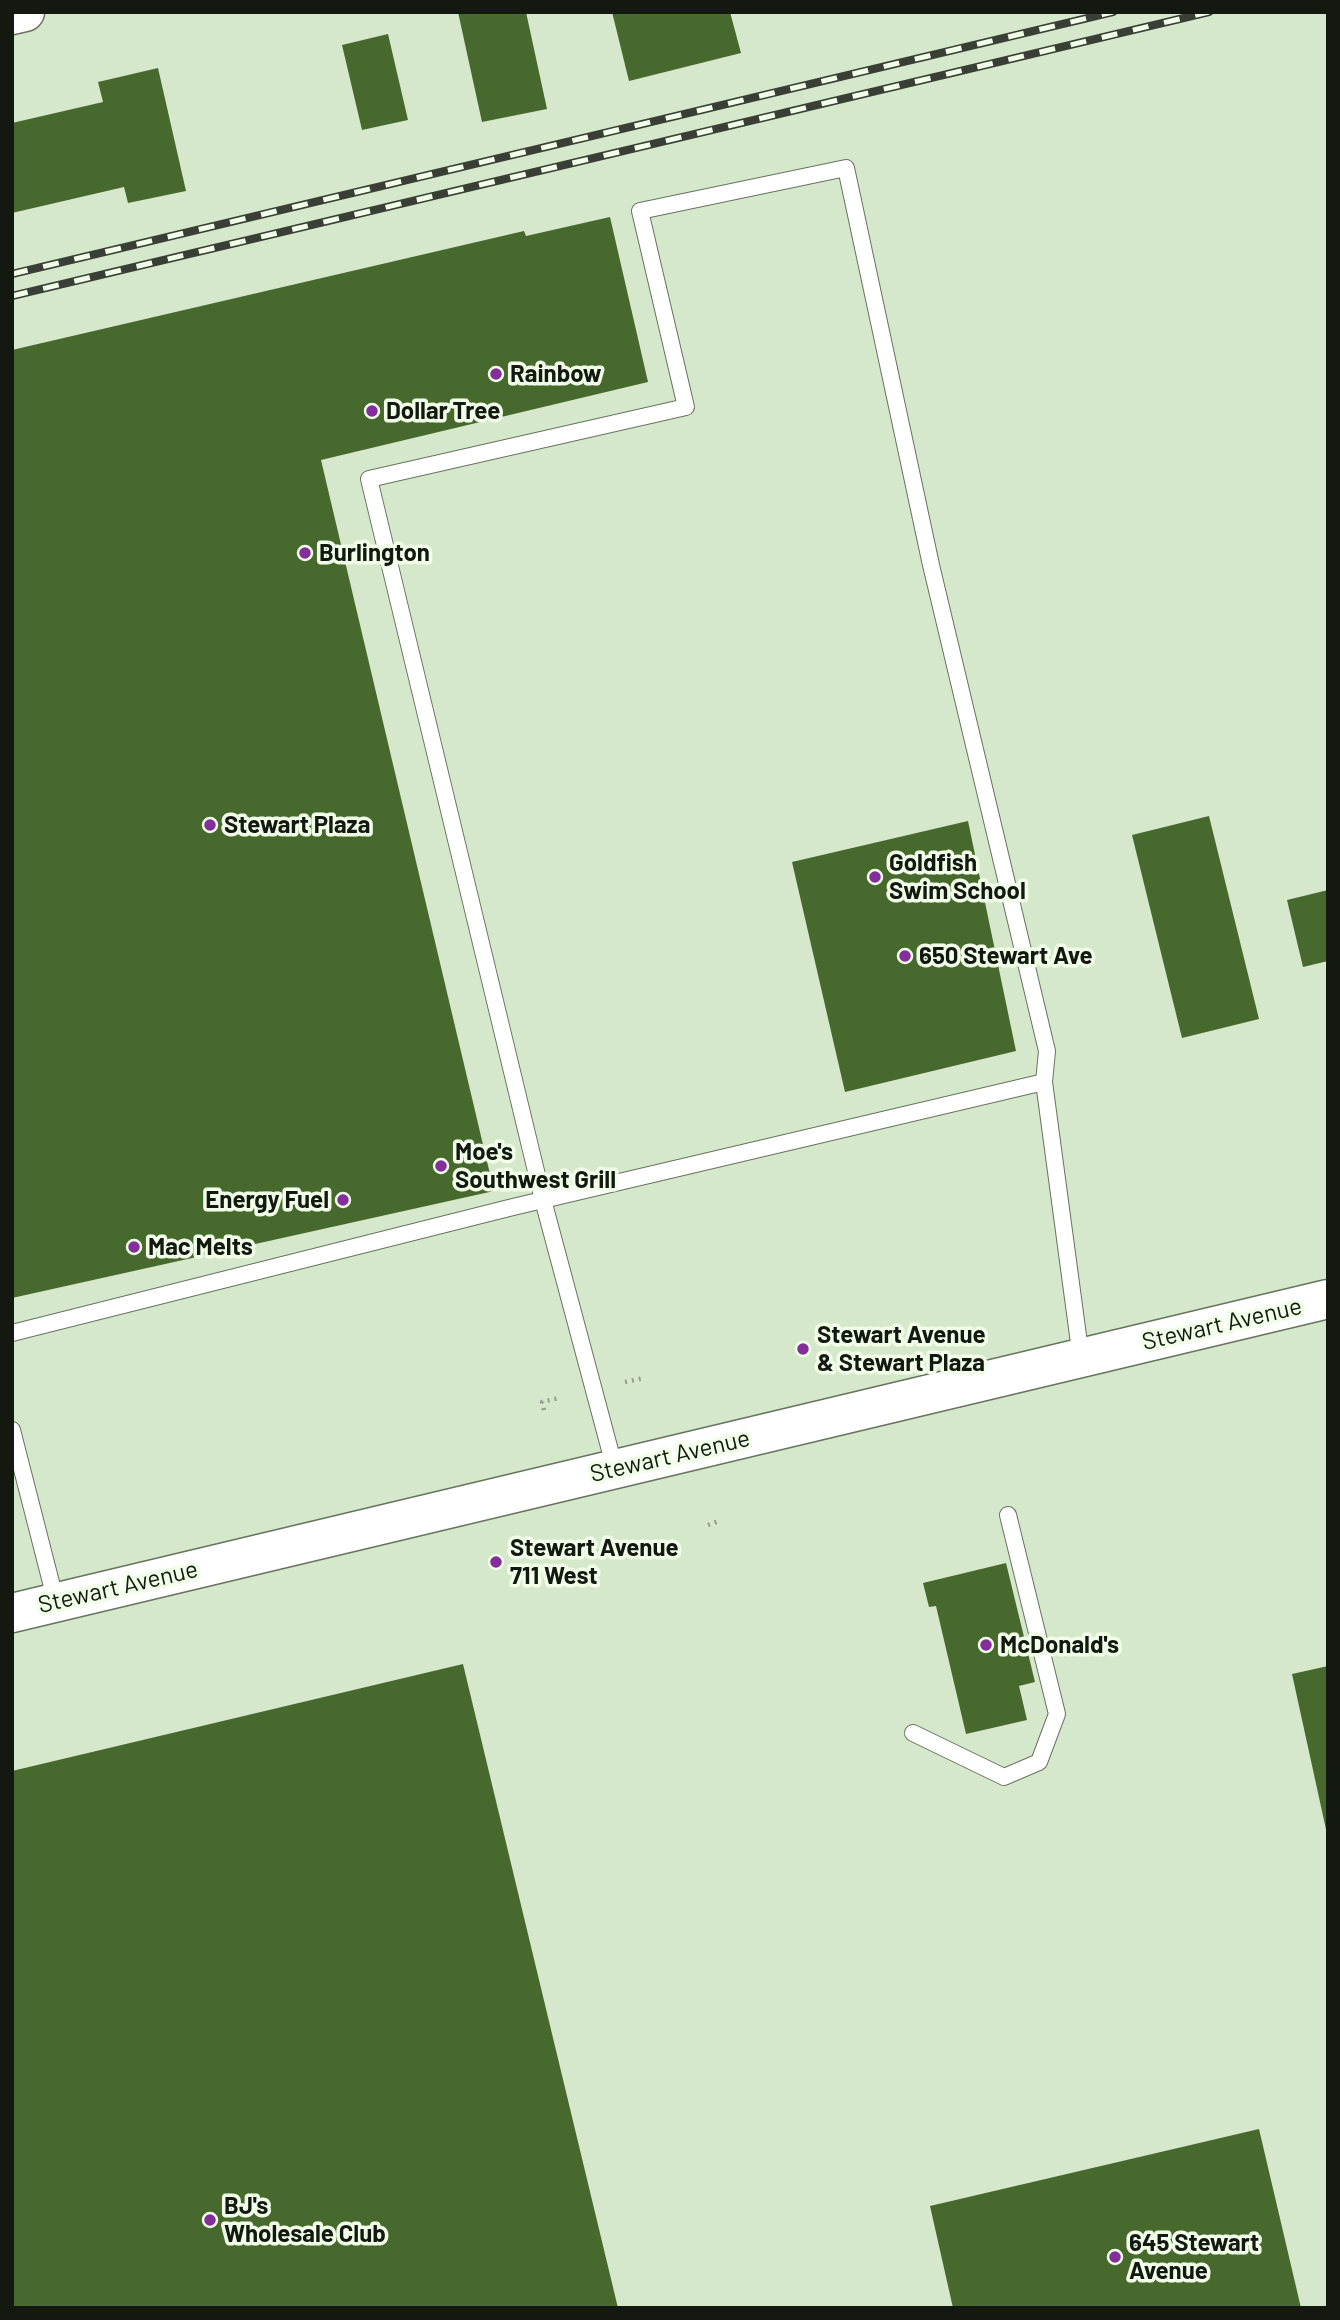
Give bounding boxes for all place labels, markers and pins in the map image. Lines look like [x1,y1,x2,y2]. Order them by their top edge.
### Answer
place label: Rainbow [510,360,602,388]
marker: Rainbow [488,366,504,382]
place label: Dollar Tree [386,397,500,425]
marker: Dollar Tree [364,403,380,419]
place label: Burlington [319,539,430,567]
marker: Burlington [297,545,313,561]
place label: Stewart Plaza [224,811,370,839]
marker: Stewart Plaza [202,817,218,833]
place label: Goldfish Swim School [889,849,1026,905]
marker: Goldfish Swim School [867,869,883,885]
place label: 650 Stewart Ave [919,942,1093,970]
marker: 650 Stewart Ave [897,948,913,964]
place label: Moe's Southwest Grill [455,1138,616,1194]
marker: Moe's Southwest Grill [433,1158,449,1174]
place label: Energy Fuel [205,1186,329,1214]
marker: Energy Fuel [335,1192,351,1208]
place label: Mac Melts [148,1233,253,1261]
marker: Mac Melts [126,1239,142,1255]
place label: Stewart Avenue & Stewart Plaza [817,1321,986,1377]
marker: Stewart Avenue & Stewart Plaza [795,1341,811,1357]
place label: Stewart Avenue 711 West [510,1534,679,1590]
marker: Stewart Avenue 711 West [488,1554,504,1570]
place label: McDonald's [1000,1631,1119,1659]
marker: McDonald's [978,1637,994,1653]
place label: BJ's Wholesale Club [224,2192,386,2248]
marker: BJ's Wholesale Club [202,2212,218,2228]
place label: 645 Stewart Avenue [1129,2229,1259,2285]
marker: 645 Stewart Avenue [1107,2249,1123,2265]

